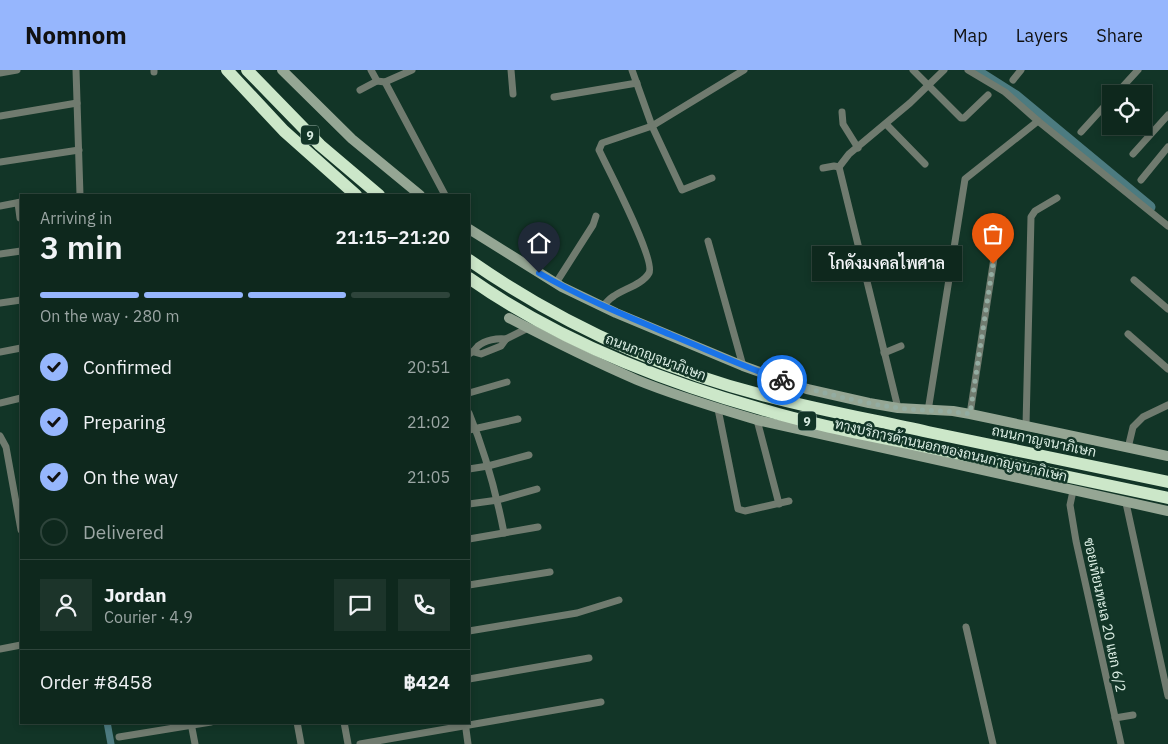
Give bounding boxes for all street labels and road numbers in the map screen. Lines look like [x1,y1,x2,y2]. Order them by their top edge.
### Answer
road number: 9 [301,126,319,144]
street label: ถนนกาญจนาภิเษก [603,330,709,384]
road number: 9 [798,412,816,431]
street label: ทางบริการด้านนอกของถนนกาญจนาภิเษก [833,414,1069,486]
street label: ถนนกาญจนาภิเษก [990,421,1098,461]
street label: ซอยเทียนทะเล 20 แยก 6/2 [1080,536,1130,694]

